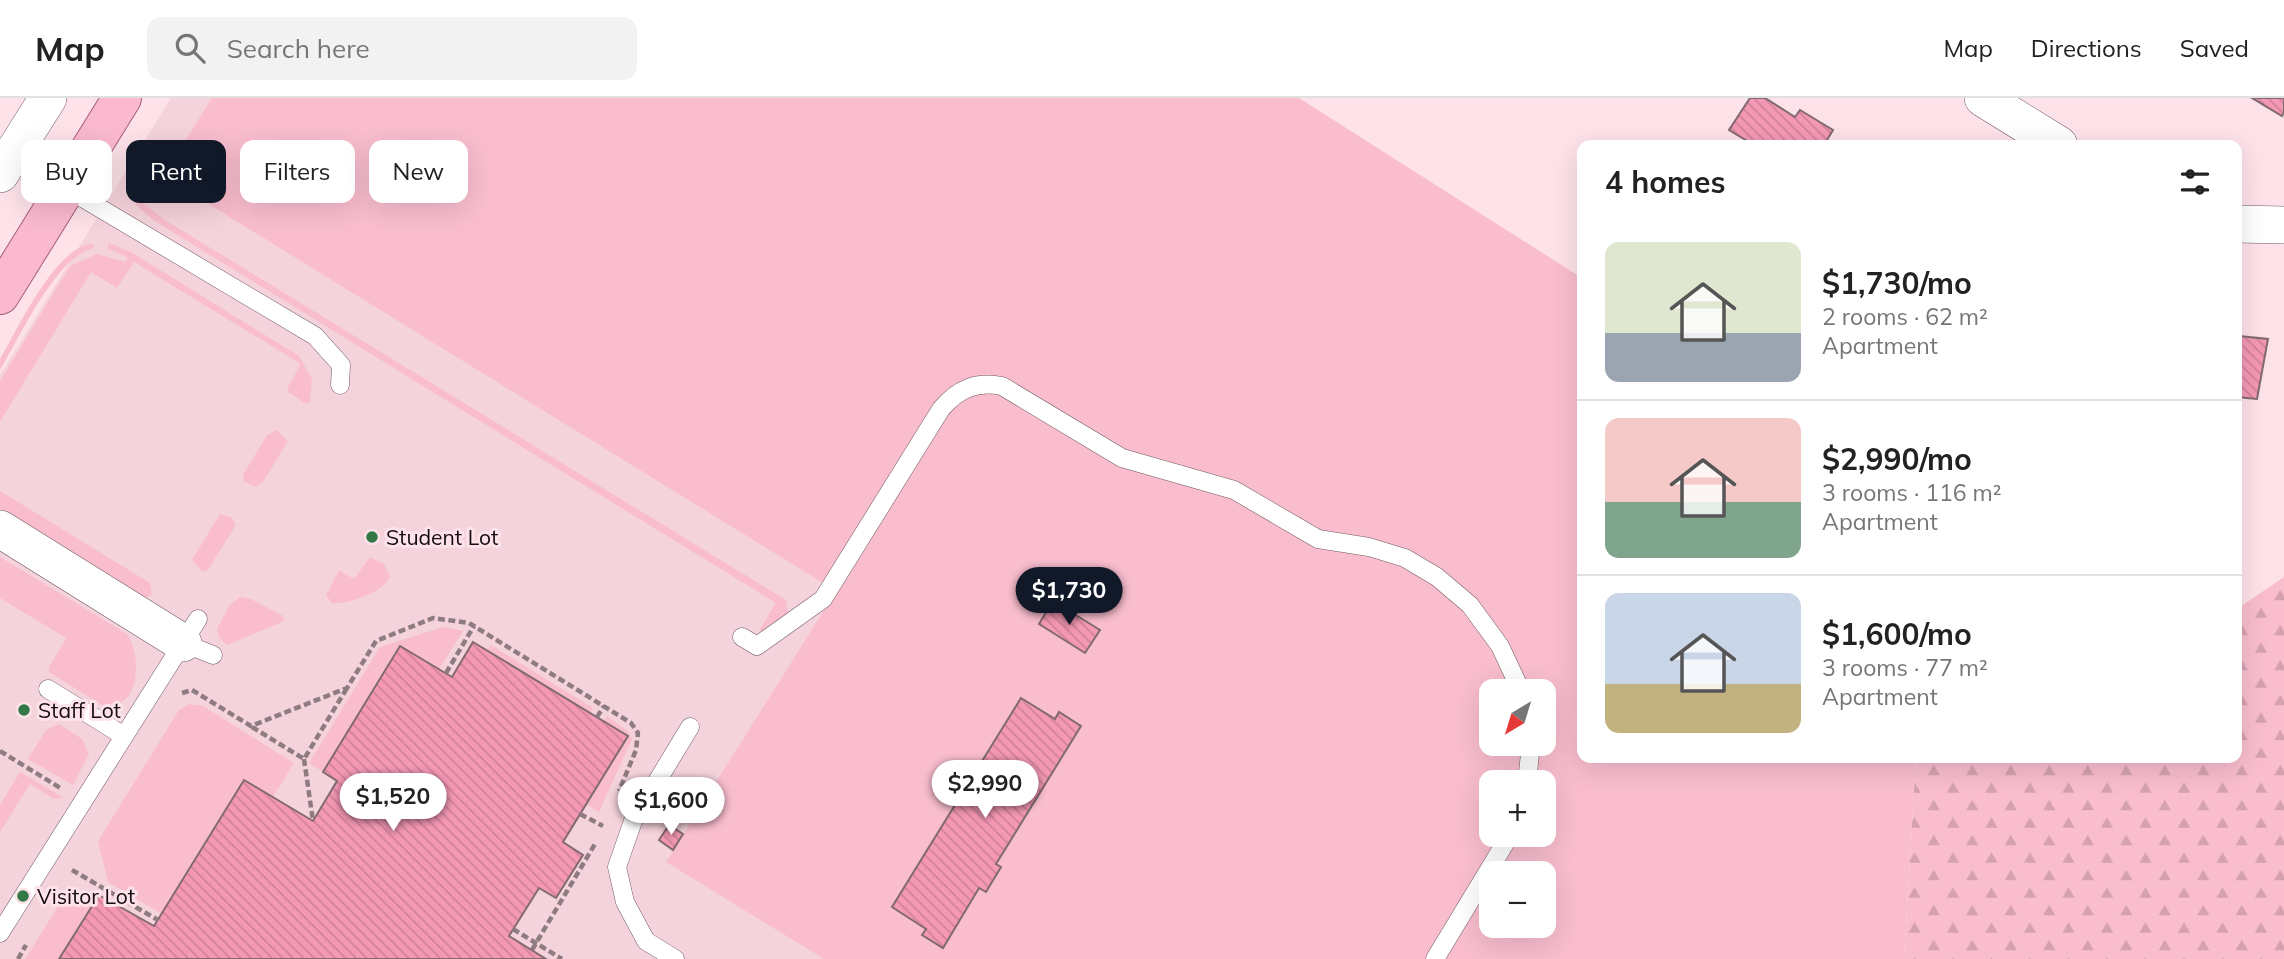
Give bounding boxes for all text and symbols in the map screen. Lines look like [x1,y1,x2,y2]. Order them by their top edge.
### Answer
search box [147,17,637,80]
text: Map [35,28,105,69]
icon: search [171,29,209,67]
text: Search here [227,32,370,65]
text: Map [1943,33,1993,63]
text: Directions [2031,33,2142,63]
text: Saved [2180,33,2249,63]
chip: Buy [21,140,112,203]
chip: Rent [126,140,226,203]
chip: Filters [240,140,355,203]
chip: New [369,140,468,203]
text: 4 homes [1605,163,1726,201]
icon: filters [2176,163,2214,201]
text: $1,730/mo [1822,264,1972,302]
icon: home [1661,270,1745,354]
text: 2 rooms · 62 m² [1822,302,1988,331]
text: Apartment [1822,331,1938,360]
text: $2,990/mo [1822,440,1972,478]
icon: home [1661,446,1745,530]
text: 3 rooms · 116 m² [1822,478,2002,507]
text: Apartment [1822,507,1938,536]
place label: Student Lot [386,524,498,550]
marker: Student Lot [364,529,380,545]
pin: $1,730 [1012,568,1126,627]
text: $1,730 [1032,575,1106,604]
text: $1,600/mo [1822,615,1972,653]
icon: home [1661,621,1745,705]
text: 3 rooms · 77 m² [1822,653,1988,682]
north arrow [1479,679,1556,756]
map controls [1479,679,1556,938]
text: Apartment [1822,682,1938,711]
place label: Staff Lot [38,697,121,723]
marker: Staff Lot [16,702,32,718]
pin: $2,990 [928,760,1042,820]
text: $2,990 [948,768,1022,797]
button: + [1479,770,1556,847]
pin: $1,520 [336,774,450,833]
pin: $1,600 [614,778,728,837]
text: $1,520 [356,781,430,810]
text: $1,600 [634,785,708,814]
button: − [1479,861,1556,938]
place label: Visitor Lot [37,883,135,909]
marker: Visitor Lot [15,888,31,904]

